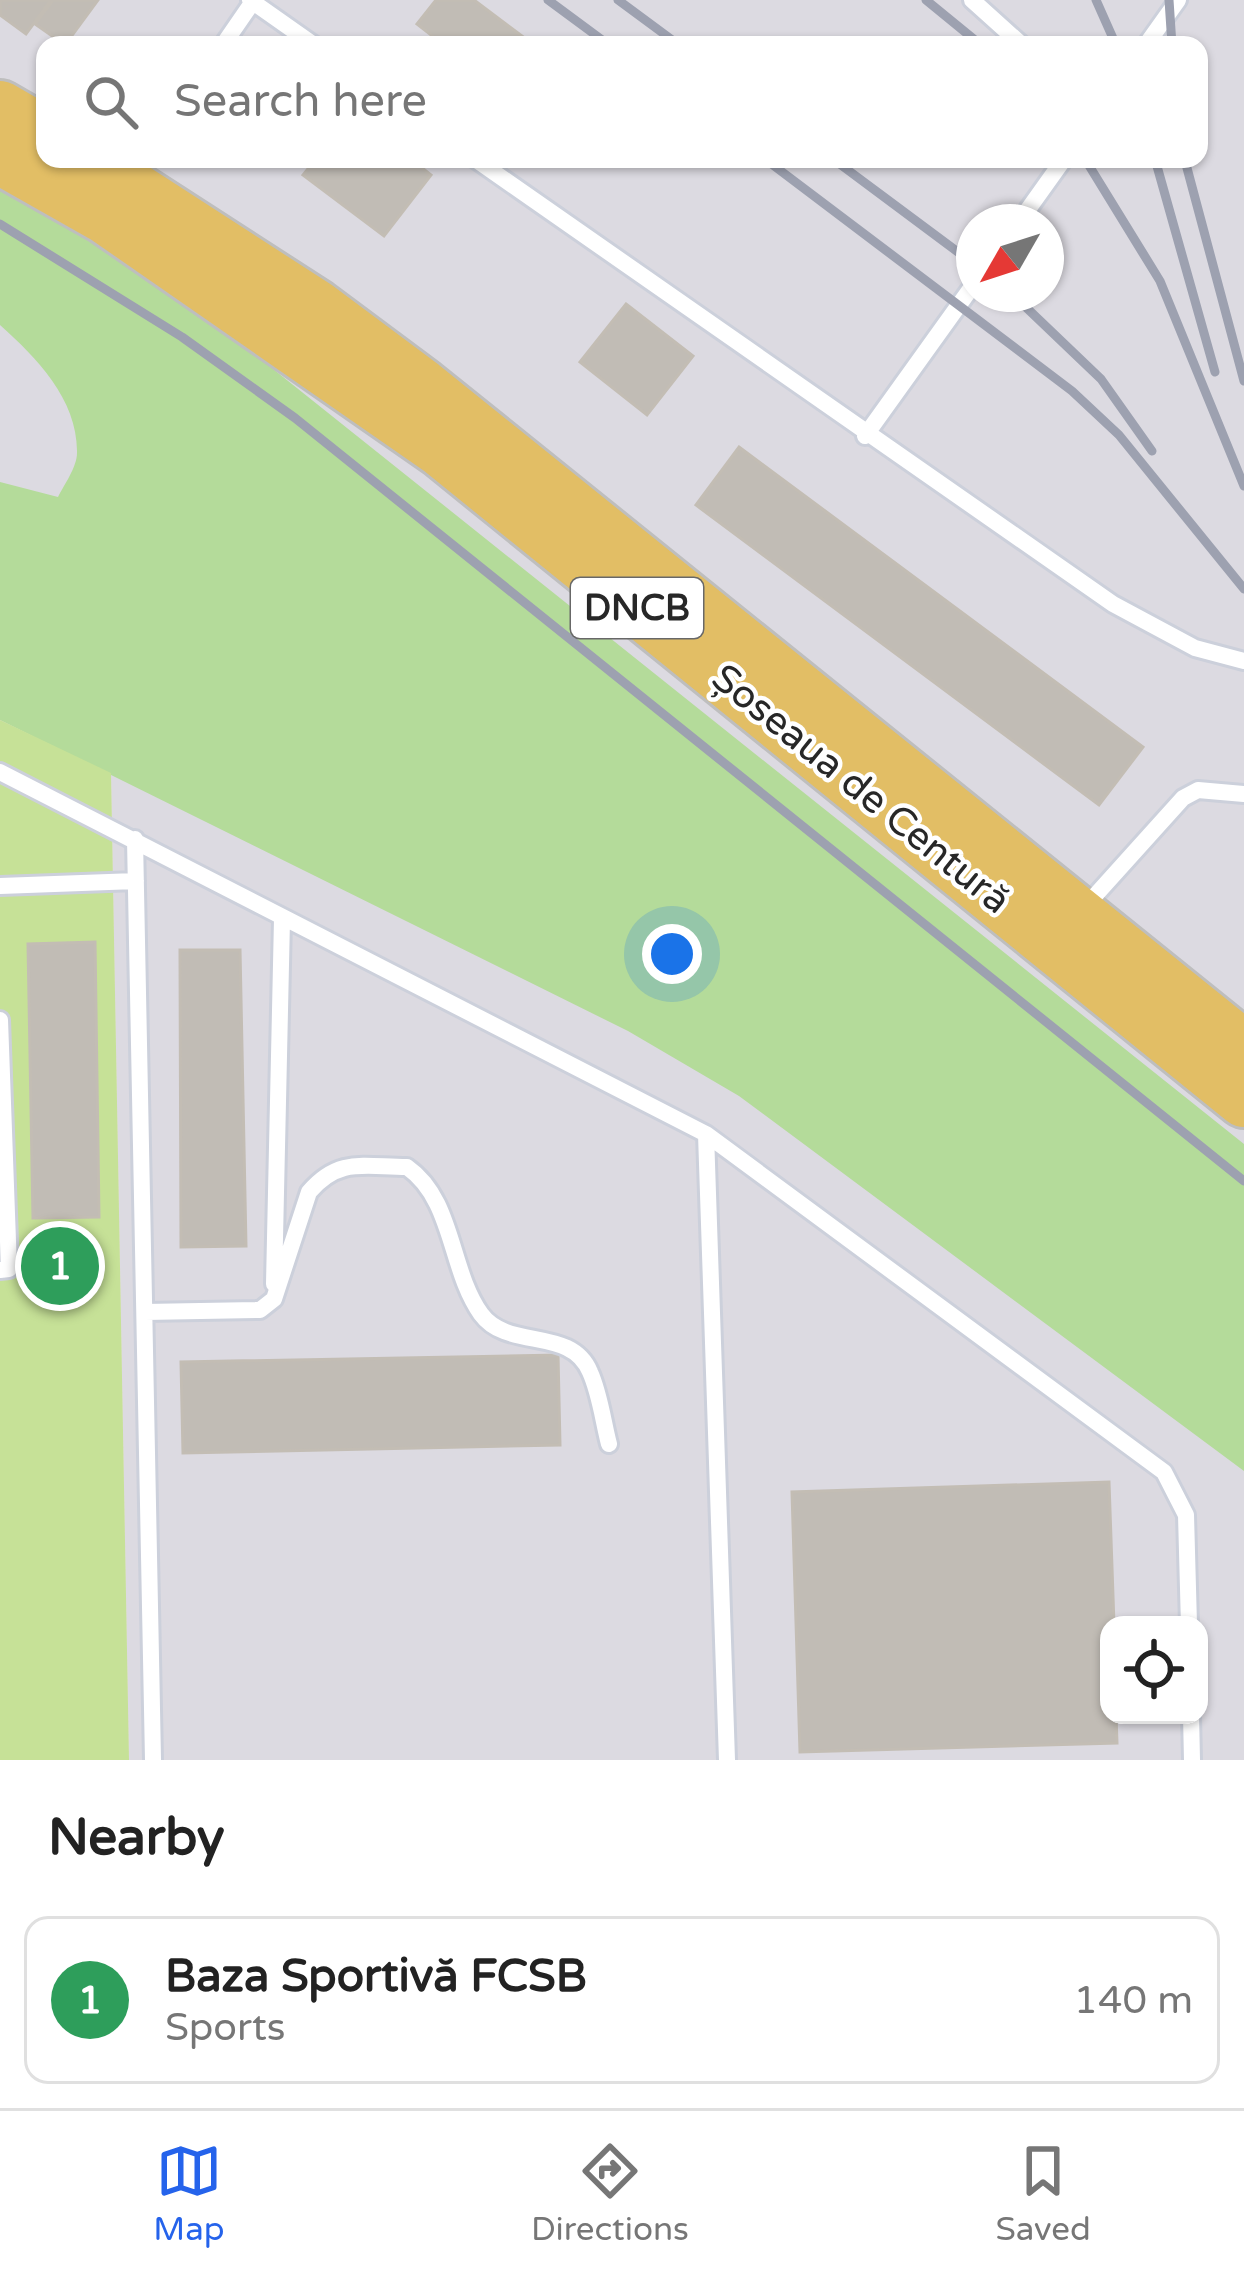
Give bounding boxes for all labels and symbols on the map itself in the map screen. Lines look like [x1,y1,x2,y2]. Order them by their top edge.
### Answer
north arrow [956,204,1064,312]
road number: DNCB [571,578,703,638]
street label: Șoseaua de Centură [702,654,1020,924]
your location [642,924,702,984]
pin: 1 [21,1221,99,1311]

